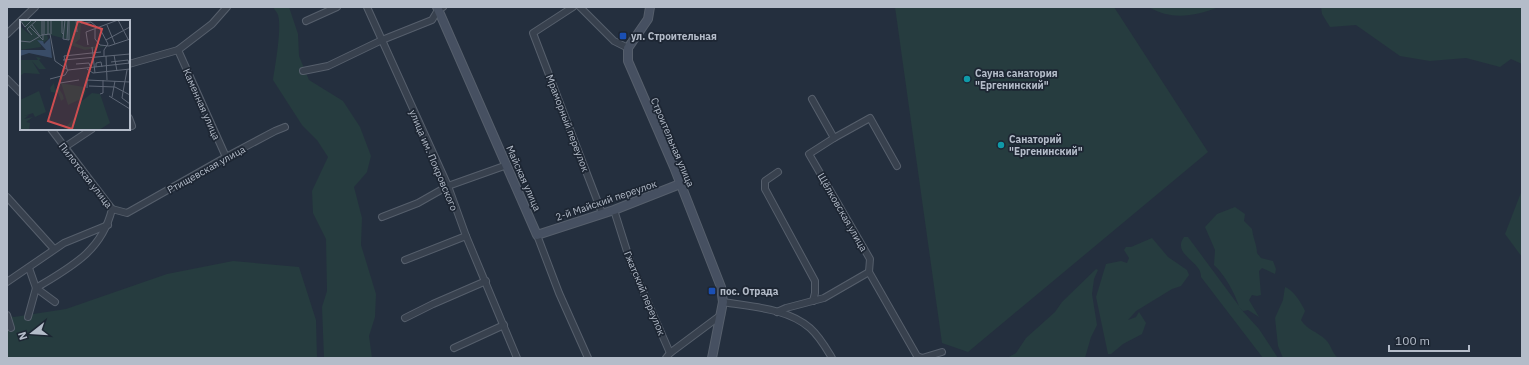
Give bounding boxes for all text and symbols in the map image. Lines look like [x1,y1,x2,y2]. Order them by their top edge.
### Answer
inset map [20,20,130,130]
place label: ул. Строительная [631,30,717,43]
marker: ул. Строительная [618,31,628,41]
street label: Каменная улица [180,66,223,143]
place label: Сауна санатория "Ергенинский" [975,67,1058,92]
street label: Мраморный переулок [543,73,592,174]
marker: Сауна санатория "Ергенинский" [962,74,972,84]
street label: Строительная улица [648,96,697,189]
street label: улица им. Покровского [406,108,461,213]
place label: Санаторий "Ергенинский" [1009,133,1083,158]
street label: Пилотская улица [56,140,116,211]
marker: Санаторий "Ергенинский" [996,140,1006,150]
street label: Ртищевская улица [165,142,248,196]
street label: Майская улица [503,143,544,214]
street label: Щёлковская улица [815,171,871,254]
street label: 2-й Майский переулок [554,177,659,224]
street label: Гжатский переулок [621,249,668,338]
place label: пос. Отрада [720,285,779,298]
marker: пос. Отрада [707,286,717,296]
north arrow [12,313,52,353]
scale bar [1389,327,1469,353]
text: N [15,330,30,342]
text: 100 m [1395,333,1430,348]

